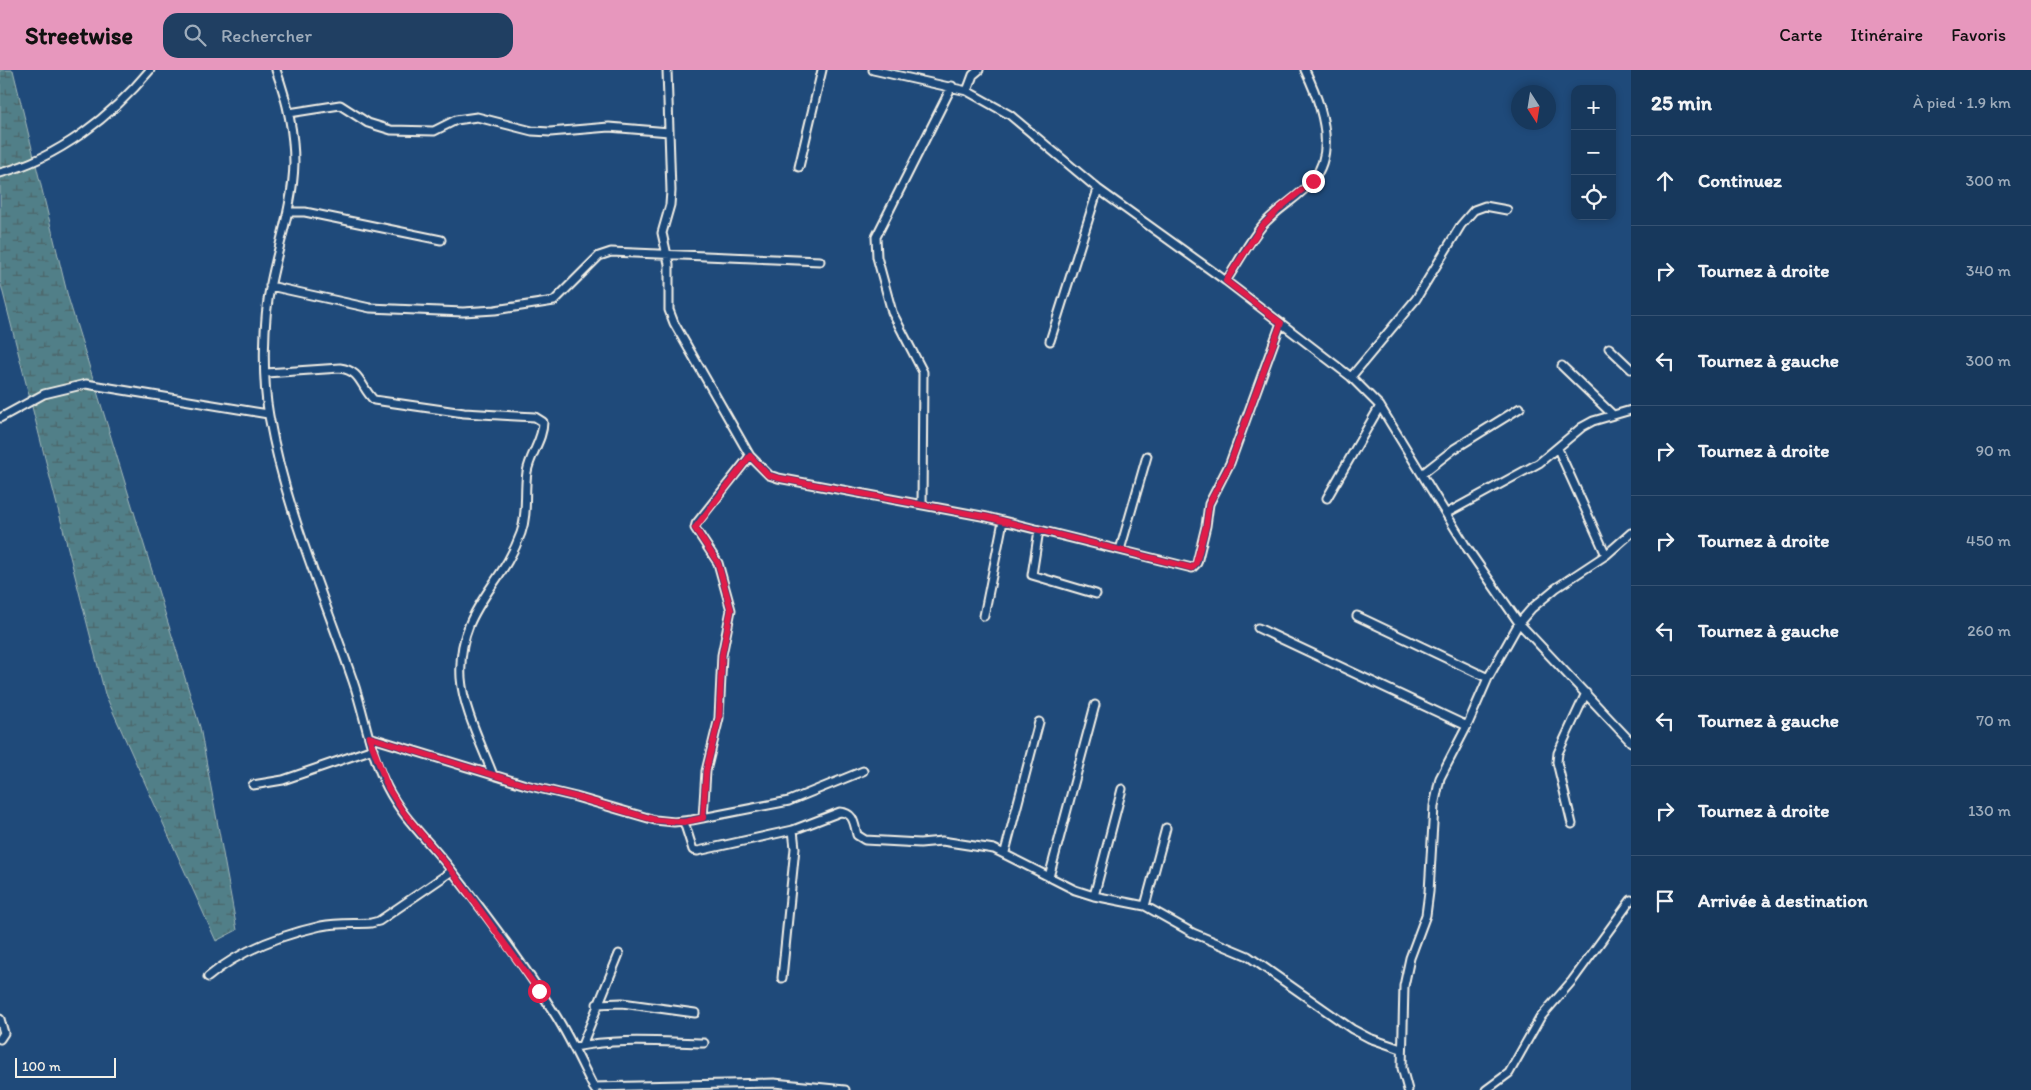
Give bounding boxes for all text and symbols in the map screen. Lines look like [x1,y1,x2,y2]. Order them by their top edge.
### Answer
search box [163,13,513,58]
text: Streetwise [25,21,133,50]
icon: search [181,21,209,49]
text: Rechercher [221,24,312,47]
text: Carte [1779,24,1823,46]
text: Itinéraire [1851,24,1923,46]
text: Favoris [1951,24,2006,46]
north arrow [1511,85,1556,130]
map controls [1571,85,1616,220]
button: + [1571,85,1616,130]
text: 25 min [1651,90,1712,115]
text: À pied · 1.9 km [1913,93,2011,112]
button: − [1571,130,1616,175]
icon: ahead [1651,167,1679,195]
text: Continuez [1698,169,1782,192]
route end [1302,170,1325,193]
text: 300 m [1966,171,2011,190]
button: locate [1571,175,1616,220]
icon: right [1651,257,1679,285]
text: Tournez à droite [1698,259,1830,282]
text: 340 m [1966,261,2011,280]
icon: left [1651,347,1679,375]
text: Tournez à gauche [1698,349,1839,372]
text: 300 m [1966,351,2011,370]
icon: right [1651,437,1679,465]
text: Tournez à droite [1698,439,1830,462]
text: 90 m [1976,441,2011,460]
icon: right [1651,527,1679,555]
text: Tournez à droite [1698,529,1830,552]
text: 450 m [1966,531,2011,550]
icon: left [1651,617,1679,645]
text: Tournez à gauche [1698,619,1839,642]
text: 260 m [1967,621,2011,640]
icon: left [1651,707,1679,735]
text: Tournez à gauche [1698,709,1839,732]
text: 70 m [1976,711,2011,730]
icon: right [1651,797,1679,825]
text: Tournez à droite [1698,799,1830,822]
text: 130 m [1968,801,2011,820]
icon: arrive [1651,887,1679,915]
text: Arrivée à destination [1698,889,1868,912]
route start [528,980,551,1003]
scale bar [15,1055,116,1078]
text: 100 m [22,1058,61,1075]

